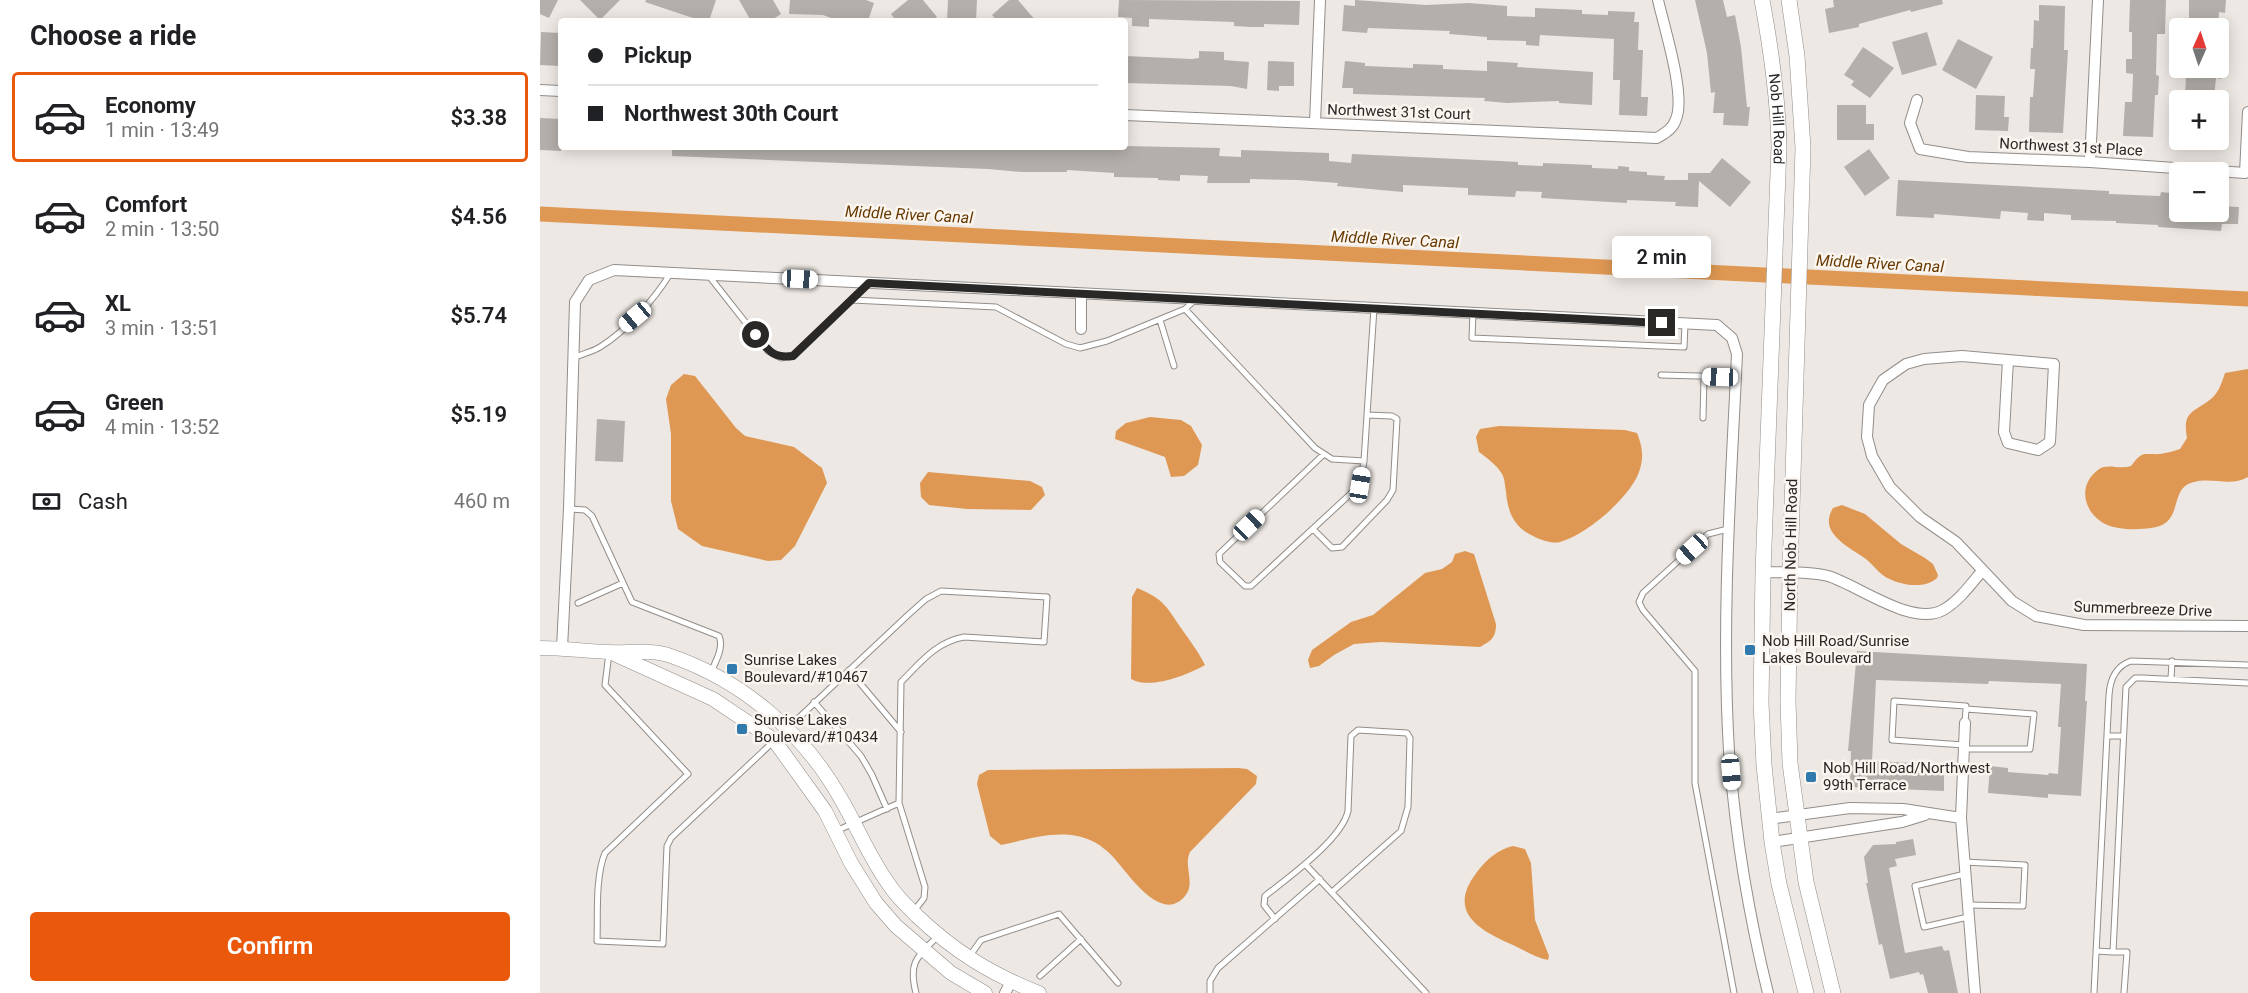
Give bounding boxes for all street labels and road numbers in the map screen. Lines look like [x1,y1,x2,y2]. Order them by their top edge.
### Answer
street label: Nob Hill Road [1765,72,1788,165]
street label: Northwest 31st Court [1327,100,1471,124]
street label: Northwest 31st Place [1999,134,2143,160]
street label: North Nob Hill Road [1781,478,1801,612]
street label: Summerbreeze Drive [2073,598,2213,620]

